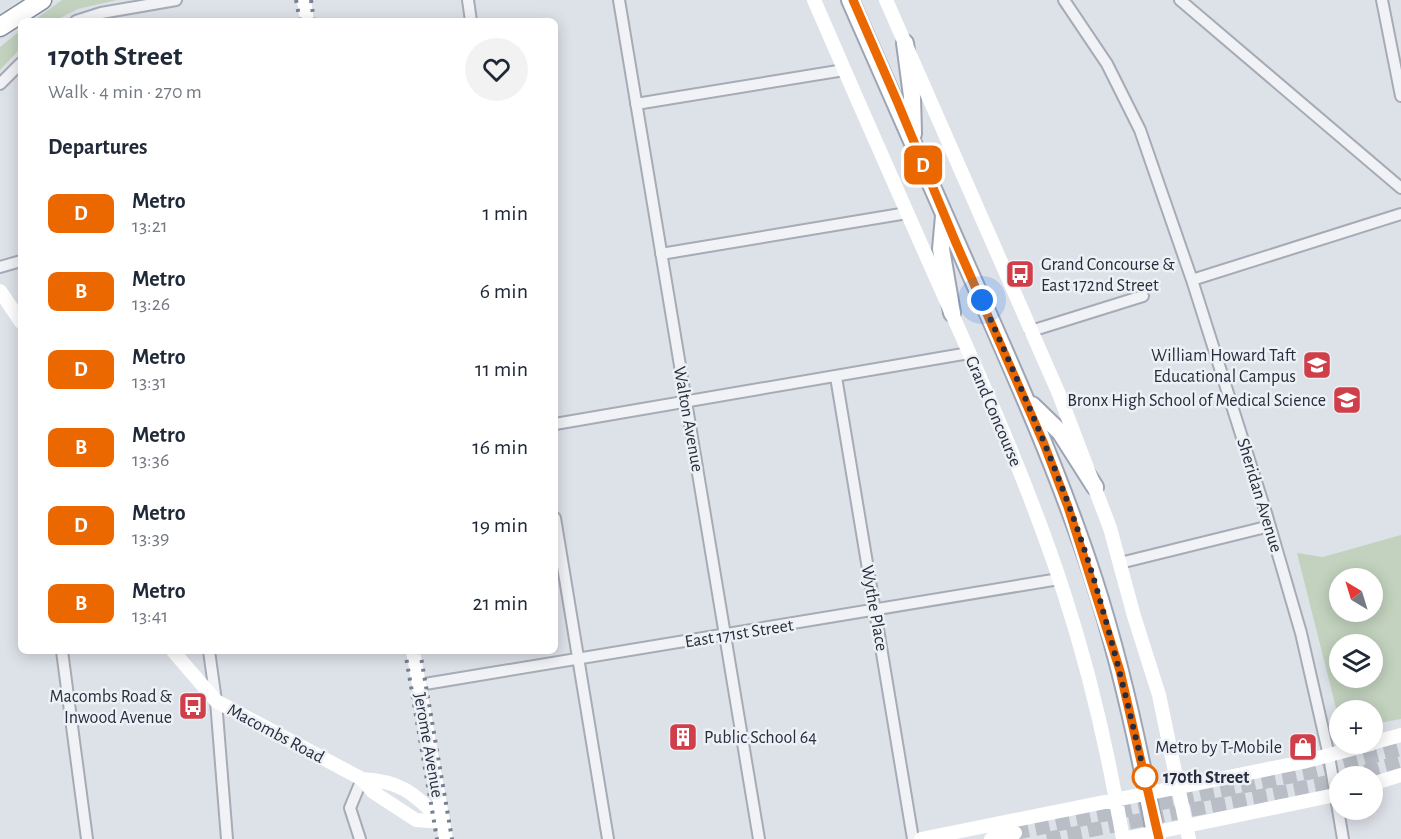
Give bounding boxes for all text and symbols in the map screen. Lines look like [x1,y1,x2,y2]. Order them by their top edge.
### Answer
button: heart [465,38,528,101]
text: 170th Street [48,43,182,71]
text: Walk · 4 min · 270 m [48,82,202,102]
text: Departures [48,136,148,158]
line badge: D [904,146,942,184]
text: D [916,155,930,176]
text: Metro [132,190,186,212]
text: 1 min [483,202,528,224]
text: D [74,203,88,224]
text: 13:21 [132,216,168,236]
place label: Grand Concourse & East 172nd Street [1041,256,1175,295]
bus stop icon: Grand Concourse & East 172nd Street [1004,258,1036,290]
text: Metro [132,268,186,290]
text: 6 min [480,280,528,302]
text: B [75,281,87,302]
your location [967,285,997,315]
text: 13:26 [132,294,170,314]
text: Metro [132,346,186,368]
place label: William Howard Taft Educational Campus [1151,347,1296,386]
school or university icon: William Howard Taft Educational Campus [1301,349,1333,381]
street label: Grand Concourse [962,353,1024,469]
text: 11 min [475,358,528,380]
text: D [74,359,88,380]
street label: Walton Avenue [670,365,706,473]
text: 13:31 [132,372,167,392]
school or university icon: Bronx High School of Medical Science [1331,384,1363,416]
place label: Bronx High School of Medical Science [1067,392,1326,410]
text: Metro [132,424,186,446]
text: 16 min [472,436,528,458]
street label: Sheridan Avenue [1233,436,1285,555]
text: B [75,437,87,458]
text: 13:36 [132,450,169,470]
text: Metro [132,502,186,524]
text: 19 min [472,514,528,536]
text: D [74,515,88,536]
text: 13:39 [132,528,169,548]
street label: Wythe Place [858,564,890,653]
north arrow [1329,568,1383,622]
map controls [1329,568,1383,820]
text: Metro [132,580,186,602]
text: 21 min [473,592,528,614]
text: B [75,593,87,614]
text: 13:41 [132,606,168,626]
street label: East 171st Street [684,616,795,651]
button: layers [1329,634,1383,688]
place label: Macombs Road & Inwood Avenue [50,688,172,727]
bus stop icon: Macombs Road & Inwood Avenue [177,690,209,722]
street label: Jerome Avenue [410,691,446,799]
button: + [1329,700,1383,754]
street label: Macombs Road [224,701,327,767]
building icon: Public School 64 [667,721,699,753]
place label: Public School 64 [704,729,817,747]
shop icon: Metro by T-Mobile [1287,731,1319,763]
place label: Metro by T-Mobile [1155,739,1282,757]
marker: 170th Street [1132,764,1158,790]
button: − [1329,766,1383,820]
place label: 170th Street [1163,769,1249,787]

